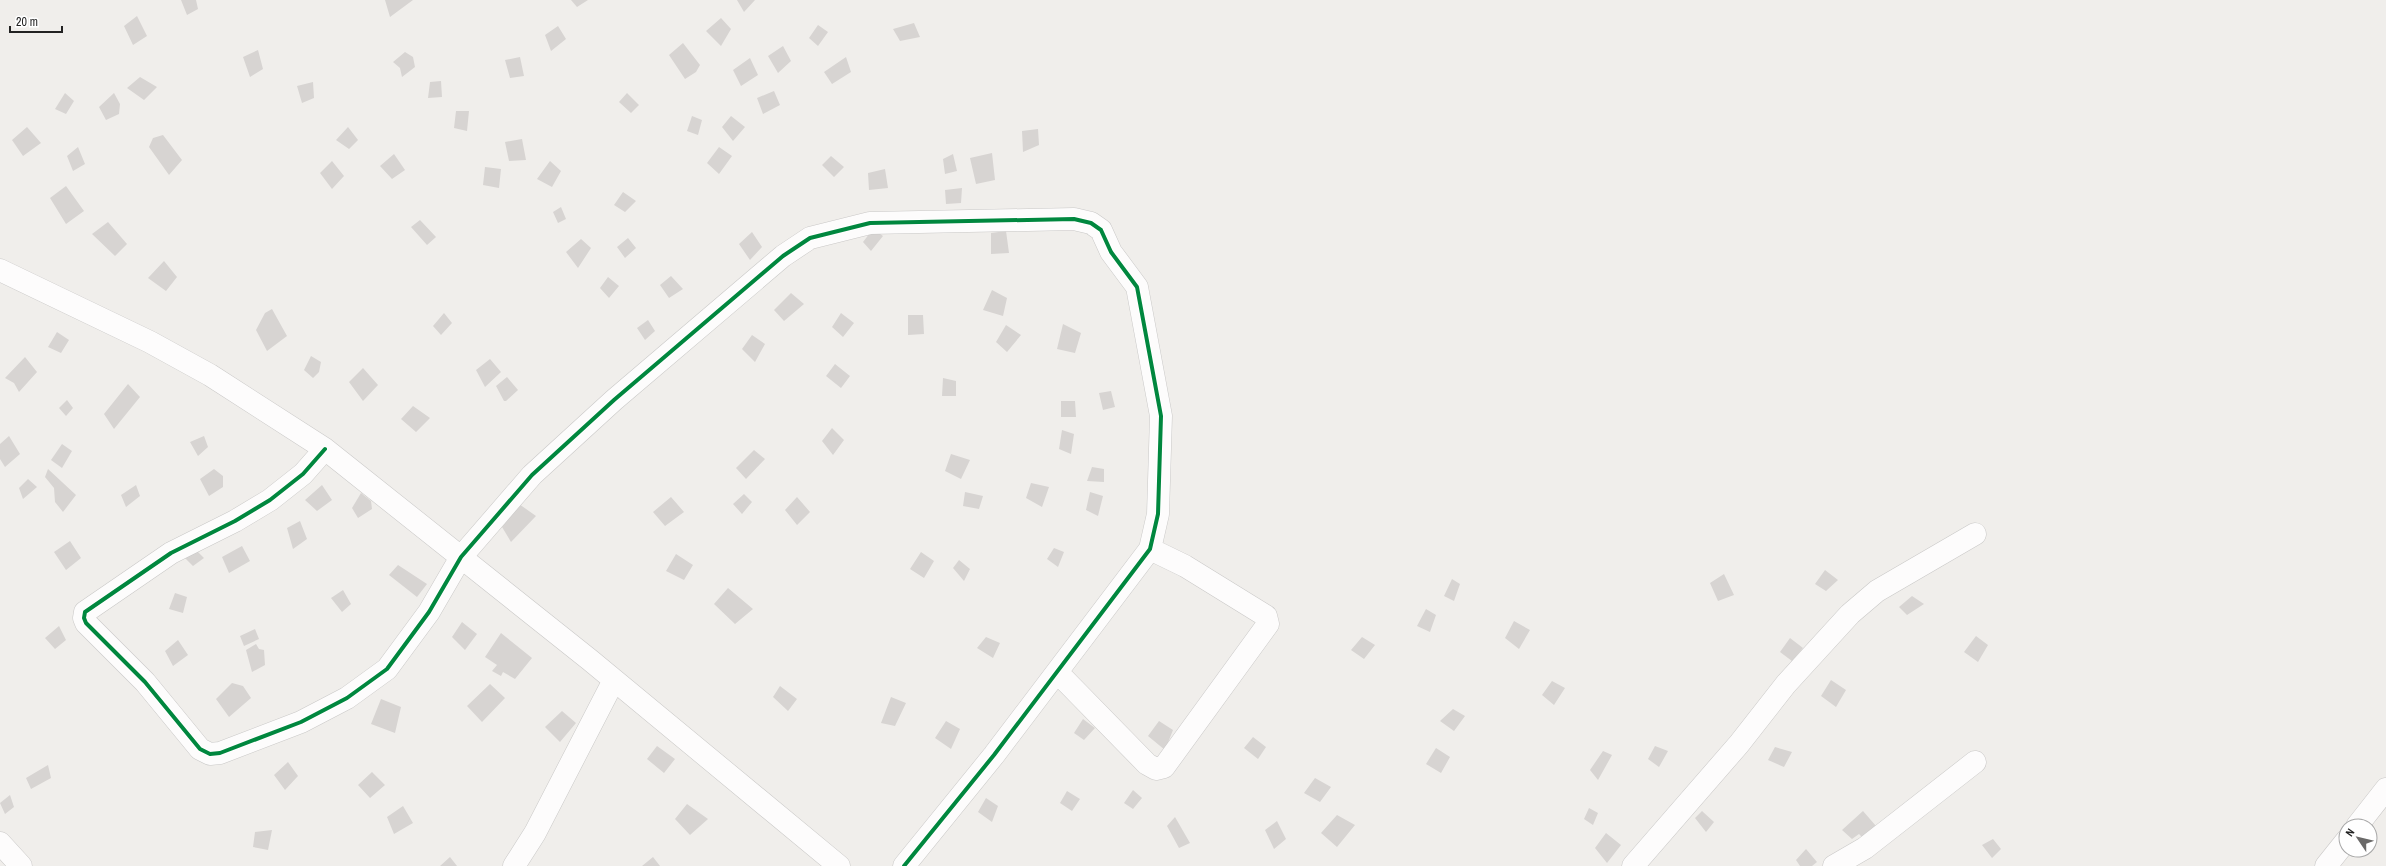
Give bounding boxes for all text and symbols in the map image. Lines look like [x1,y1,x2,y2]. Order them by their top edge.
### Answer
scale bar [10,8,62,34]
text: 20 m [16,14,38,30]
north arrow [2338,818,2378,858]
text: N [2342,826,2357,839]

